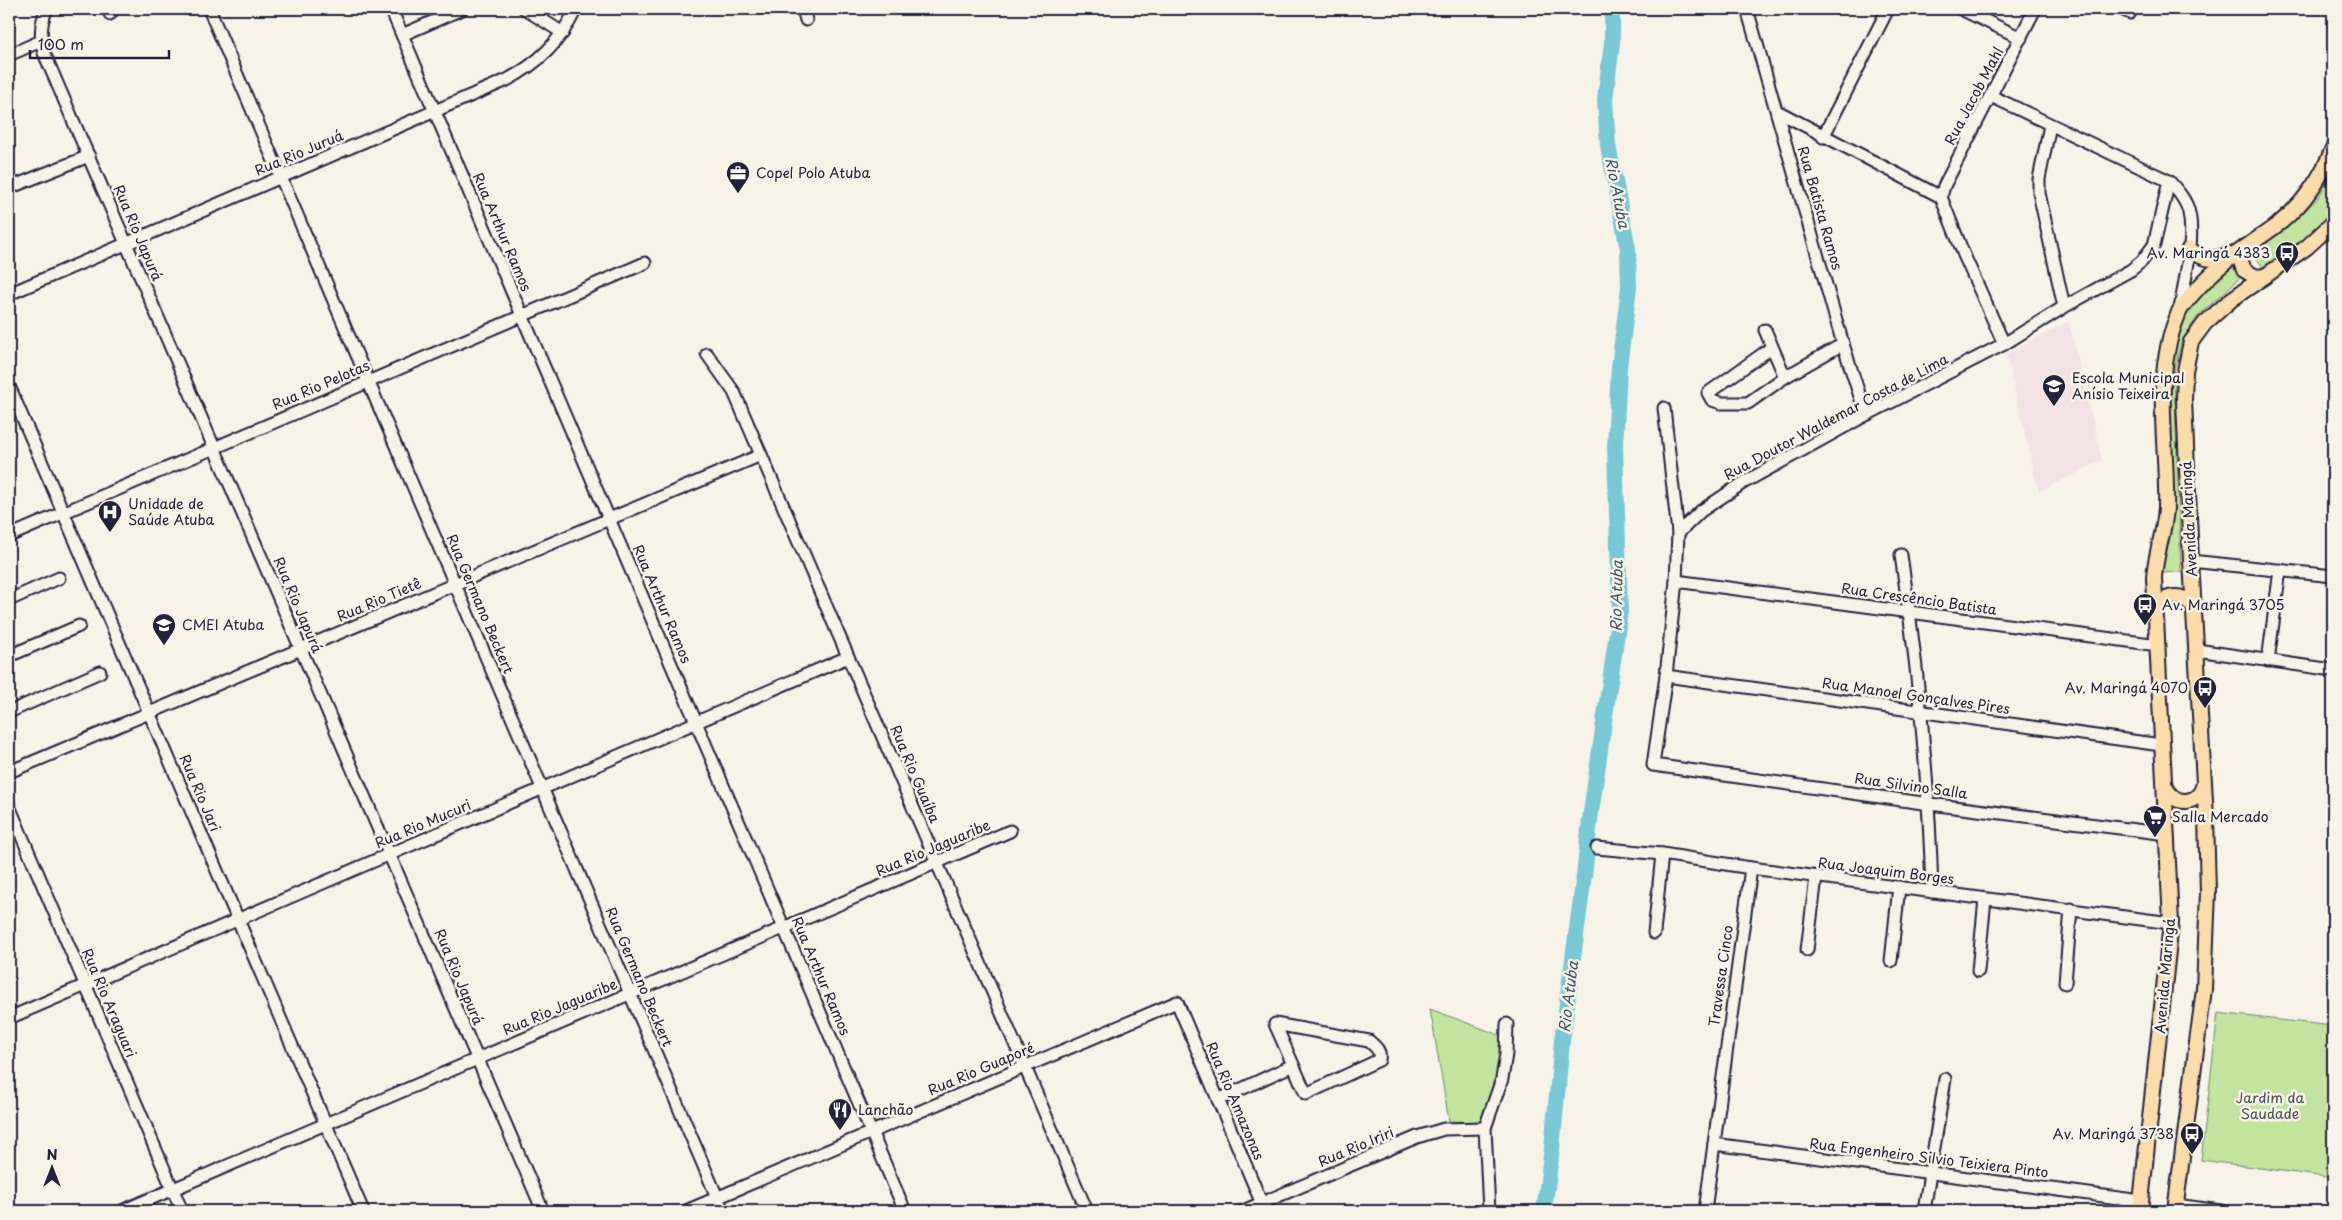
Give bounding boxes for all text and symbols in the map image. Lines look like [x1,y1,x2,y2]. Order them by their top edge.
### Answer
scale bar [30,28,169,60]
text: 100 m [38,32,84,55]
street label: Rua Jacob Mahl [1939,43,2008,148]
street label: Rua Rio Juruá [251,124,346,181]
street label: Rua Batista Ramos [1793,144,1848,272]
water label: Rio Atuba [1600,155,1637,231]
office icon: Copel Polo Atuba [725,160,751,194]
place label: Copel Polo Atuba [756,162,870,183]
street label: Rua Arthur Ramos [468,169,537,294]
street label: Rua Rio Japurá [109,181,168,285]
bus stop icon: Av. Maringá 4383 [2274,240,2300,274]
place label: Av. Maringá 4383 [2147,242,2270,263]
street label: Rua Doutor Waldemar Costa de Lima [1720,348,1952,485]
street label: Rua Rio Pelotas [269,355,373,415]
place label: Escola Municipal Anísio Teixeira [2072,367,2185,404]
school or university icon: Escola Municipal Anísio Teixeira [2041,373,2067,407]
street label: Avenida Maringá [2175,460,2202,577]
place label: Unidade de Saúde Atuba [128,493,215,530]
hospital icon: Unidade de Saúde Atuba [97,499,123,533]
street label: Rua Germano Beckert [442,531,519,677]
street label: Rua Arthur Ramos [628,541,697,666]
street label: Rua Rio Japurá [269,553,328,657]
water label: Rio Atuba [1603,559,1628,632]
street label: Rua Rio Tietê [333,572,424,627]
street label: Rua Crescêncio Batista [1840,577,1998,620]
bus stop icon: Av. Maringá 3705 [2132,592,2158,626]
place label: Av. Maringá 3705 [2162,594,2285,615]
school or university icon: CMEI Atuba [151,612,177,646]
place label: CMEI Atuba [182,614,264,635]
street label: Rua Manoel Gonçalves Pires [1821,672,2011,719]
bus stop icon: Av. Maringá 4070 [2192,675,2218,709]
place label: Av. Maringá 4070 [2065,677,2188,698]
street label: Rua Rio Guaíba [885,722,946,826]
street label: Rua Rio Jari [175,751,226,835]
street label: Rua Silvino Salla [1853,767,1970,804]
street label: Rua Rio Mucuri [372,794,474,853]
supermarket icon: Salla Mercado [2142,804,2168,838]
place label: Salla Mercado [2172,806,2269,827]
street label: Rua Rio Jaguaribe [872,814,994,881]
street label: Rua Joaquim Borges [1817,852,1955,889]
street label: Rua Germano Beckert [601,904,678,1050]
street label: Rua Arthur Ramos [787,913,856,1038]
street label: Avenida Maringá [2149,917,2180,1034]
street label: Travessa Cinco [1703,924,1738,1028]
street label: Rua Rio Japurá [430,925,489,1029]
street label: Rua Rio Araguari [77,945,142,1061]
water label: Rio Atuba [1552,959,1583,1034]
street label: Rua Rio Jaguaribe [499,973,621,1040]
street label: Rua Rio Guaporé [925,1037,1037,1100]
street label: Rua Rio Amazonas [1201,1038,1270,1163]
park label: Jardim da Saudade [2236,1087,2305,1124]
restaurant icon: Lanchão [827,1097,853,1131]
place label: Lanchão [858,1099,913,1120]
street label: Rua Rio Iriri [1315,1121,1397,1172]
bus stop icon: Av. Maringá 3738 [2179,1121,2205,1155]
place label: Av. Maringá 3738 [2053,1123,2174,1144]
street label: Rua Engenheiro Silvio Teixiera Pinto [1808,1132,2050,1183]
north arrow [28,1142,78,1192]
text: N [46,1144,58,1165]

